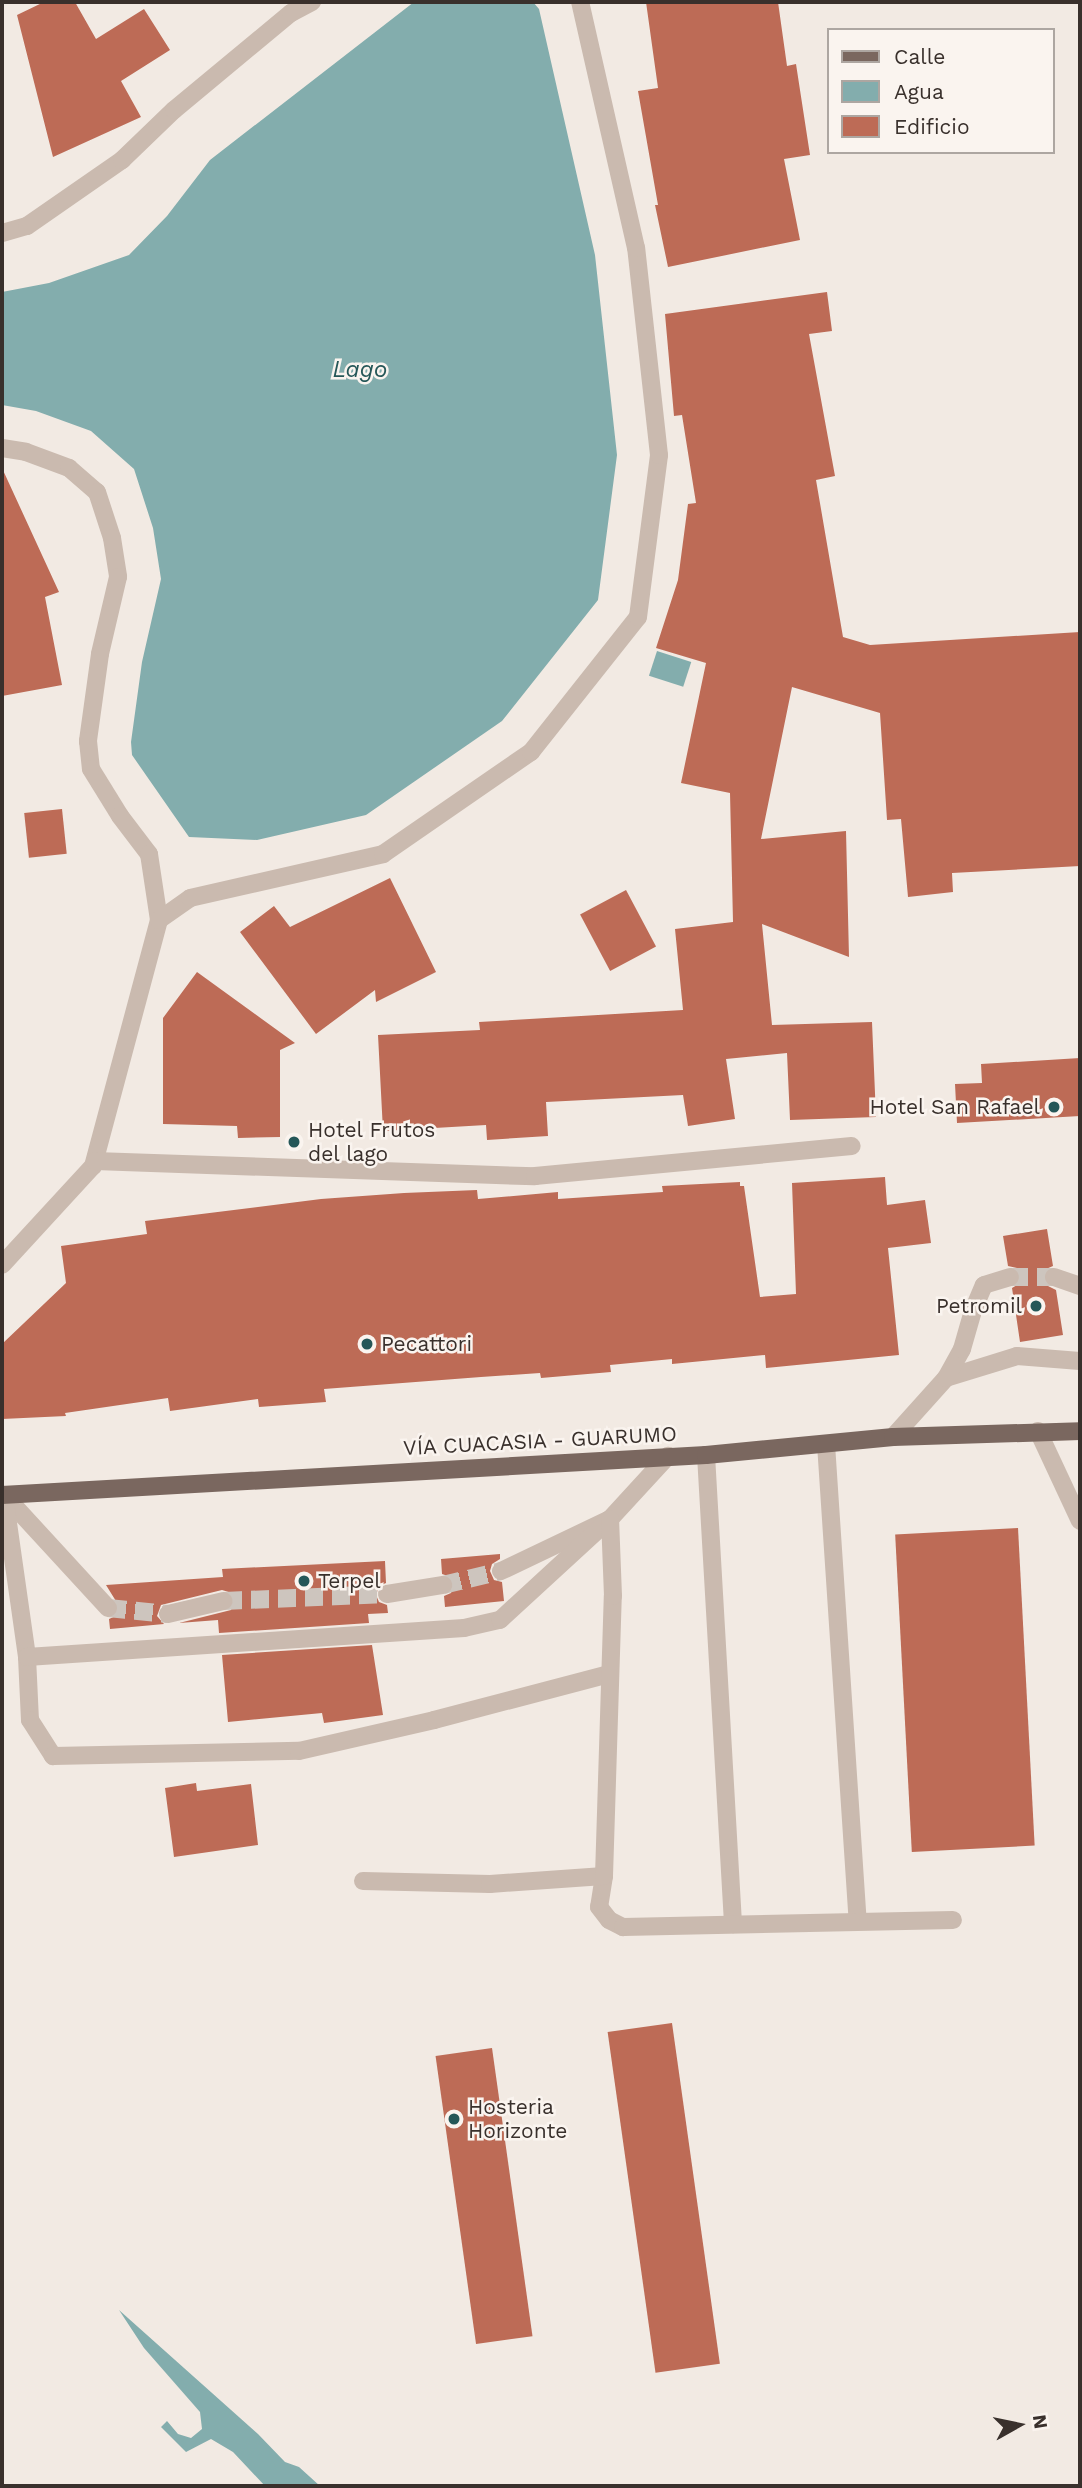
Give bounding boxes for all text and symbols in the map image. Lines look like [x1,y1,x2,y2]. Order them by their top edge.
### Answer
legend [827,28,1054,154]
text: Calle [894,44,945,69]
text: Agua [894,79,944,104]
text: Edificio [894,114,970,139]
water label: Lago [333,356,387,384]
place label: Hotel San Rafael [869,1094,1040,1120]
marker: Hotel San Rafael [1046,1099,1062,1115]
place label: Hotel Frutos del lago [308,1117,436,1167]
marker: Hotel Frutos del lago [286,1134,302,1150]
place label: Petromil [936,1293,1022,1319]
marker: Petromil [1028,1298,1044,1314]
place label: Pecattori [381,1331,472,1357]
marker: Pecattori [359,1336,375,1352]
street label: VÍA CUACASIA - GUARUMO [402,1421,678,1461]
place label: Terpel [318,1568,381,1594]
marker: Terpel [296,1573,312,1589]
place label: Hosteria Horizonte [468,2094,567,2144]
marker: Hosteria Horizonte [446,2111,462,2127]
north arrow [984,2390,1054,2460]
text: N [1028,2413,1053,2430]

